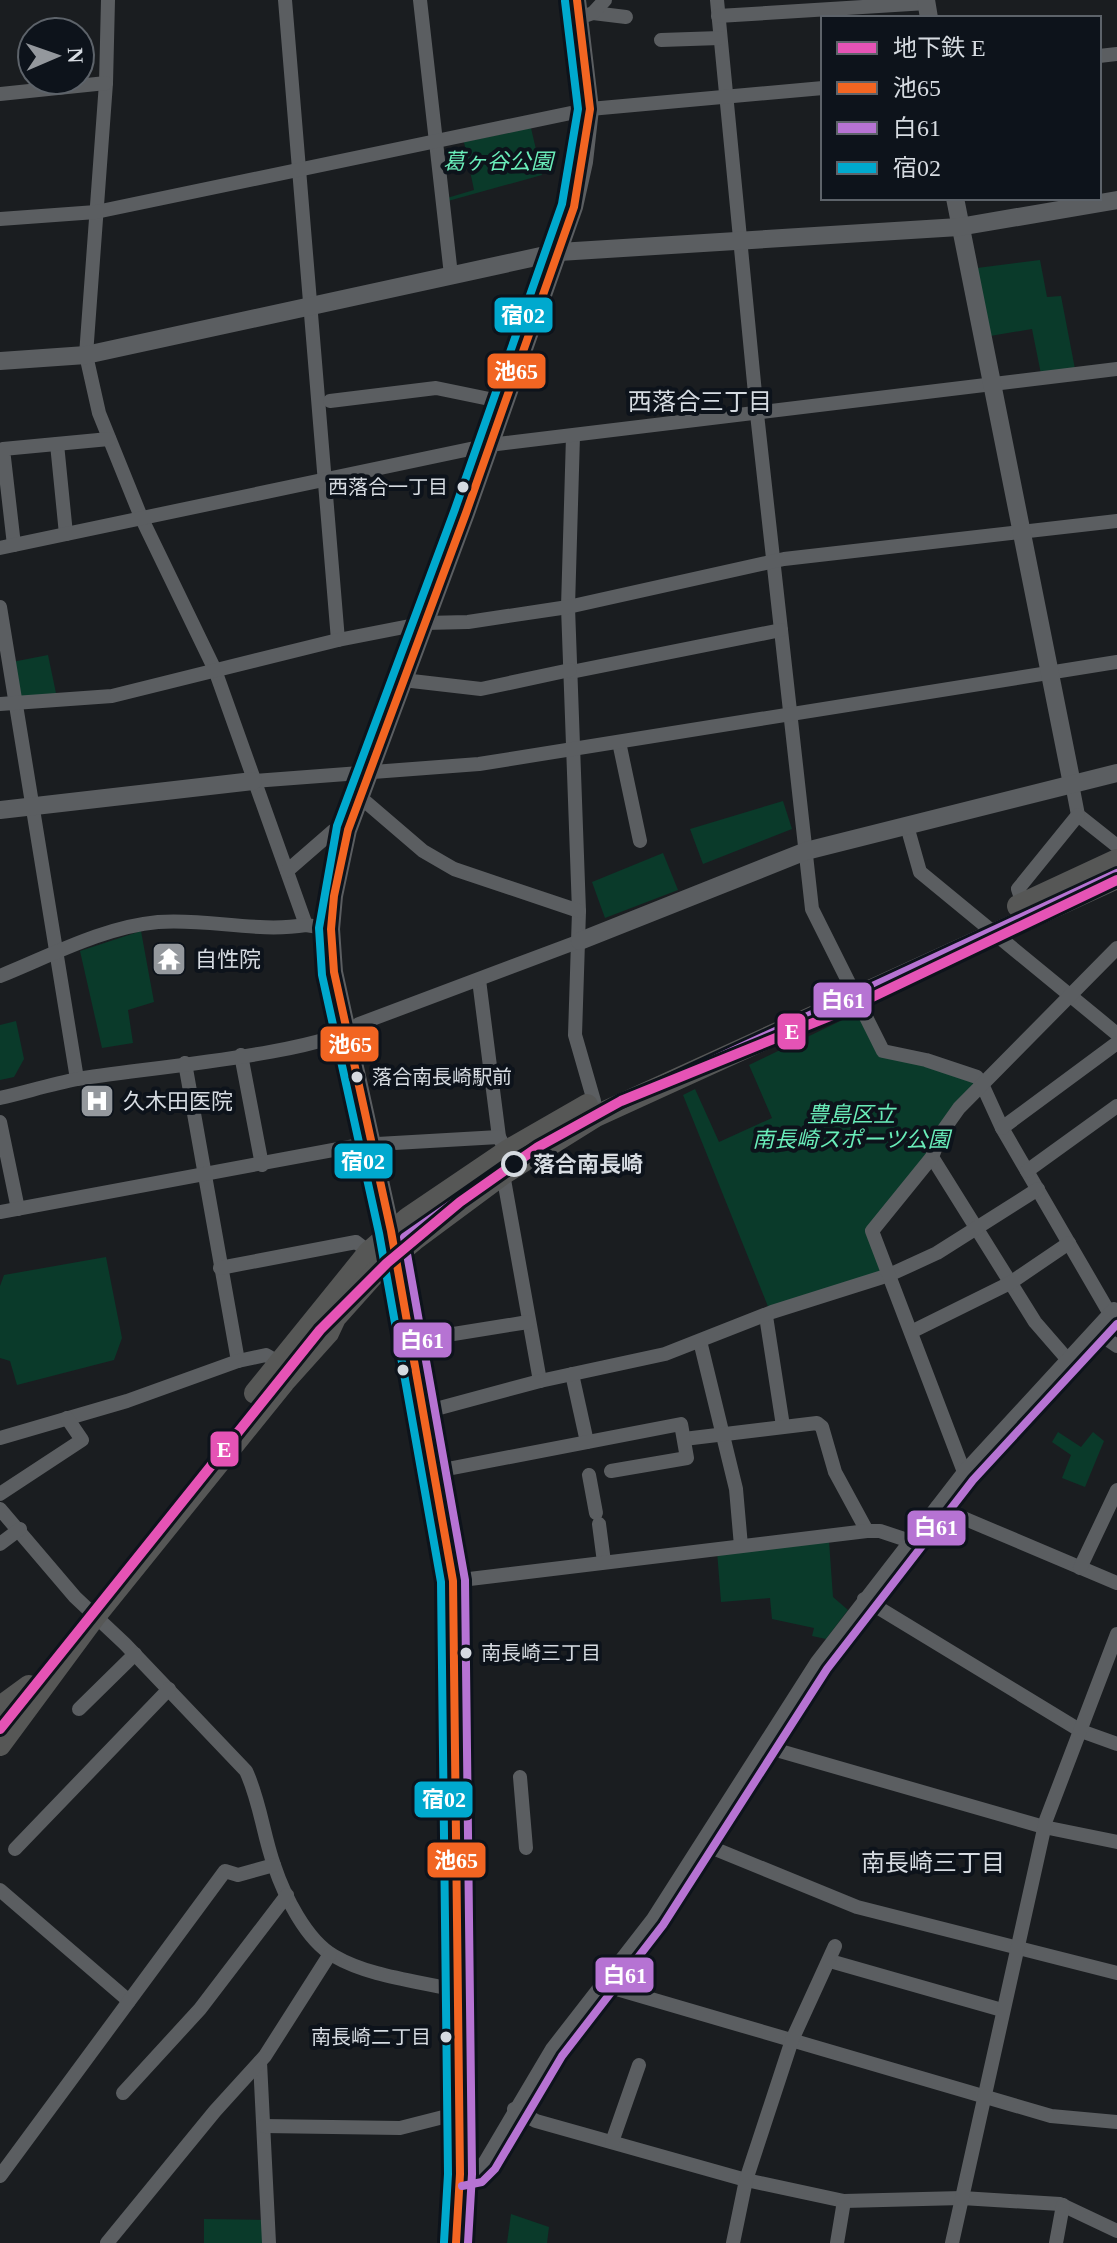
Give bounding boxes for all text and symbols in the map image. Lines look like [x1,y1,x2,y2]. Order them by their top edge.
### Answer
north arrow [16,16,96,96]
legend [821,16,1101,200]
text: 地下鉄 E [893,35,986,61]
text: N [63,47,88,64]
text: 池65 [893,75,941,101]
text: 白61 [893,115,941,141]
park label: 葛ヶ谷公園 [443,149,556,174]
text: 宿02 [893,155,941,181]
line badge: 宿02 [493,296,554,334]
text: 宿02 [501,303,545,328]
line badge: 池65 [486,352,547,390]
text: 池65 [494,359,538,384]
district label: 西落合三丁目 [628,389,772,415]
place label: 西落合一丁目 [328,476,448,498]
marker: 西落合一丁目 [455,479,471,495]
temple icon: 自性院 [150,940,188,978]
place label: 自性院 [195,947,261,972]
line badge: 白61 [812,981,873,1019]
text: 白61 [821,988,865,1013]
line badge: E [776,1012,807,1051]
text: E [785,1019,799,1044]
line badge: 池65 [319,1025,380,1063]
text: 池65 [328,1032,372,1057]
place label: 落合南長崎駅前 [372,1066,512,1088]
marker: 落合南長崎駅前 [349,1069,365,1085]
hospital icon: 久木田医院 [78,1082,116,1120]
place label: 久木田医院 [123,1089,233,1114]
park label: 豊島区立 南長崎スポーツ公園 [752,1102,953,1152]
line badge: 宿02 [333,1142,394,1180]
text: 宿02 [341,1149,385,1174]
marker: 落合南長崎 [502,1152,526,1176]
place label: 落合南長崎 [533,1152,643,1177]
line badge: 白61 [392,1321,453,1359]
text: 白61 [400,1328,444,1353]
unlabelled marker [395,1362,411,1378]
line badge: E [209,1430,240,1468]
text: E [217,1437,231,1462]
line badge: 白61 [906,1509,967,1547]
text: 白61 [914,1515,958,1540]
place label: 南長崎三丁目 [481,1642,601,1664]
marker: 南長崎三丁目 [458,1645,474,1661]
line badge: 宿02 [413,1780,474,1819]
text: 宿02 [422,1787,466,1812]
line badge: 池65 [426,1841,487,1879]
text: 池65 [434,1848,478,1873]
district label: 南長崎三丁目 [861,1850,1005,1876]
line badge: 白61 [594,1956,655,1994]
text: 白61 [603,1963,647,1988]
place label: 南長崎二丁目 [311,2026,431,2048]
marker: 南長崎二丁目 [438,2029,454,2045]

